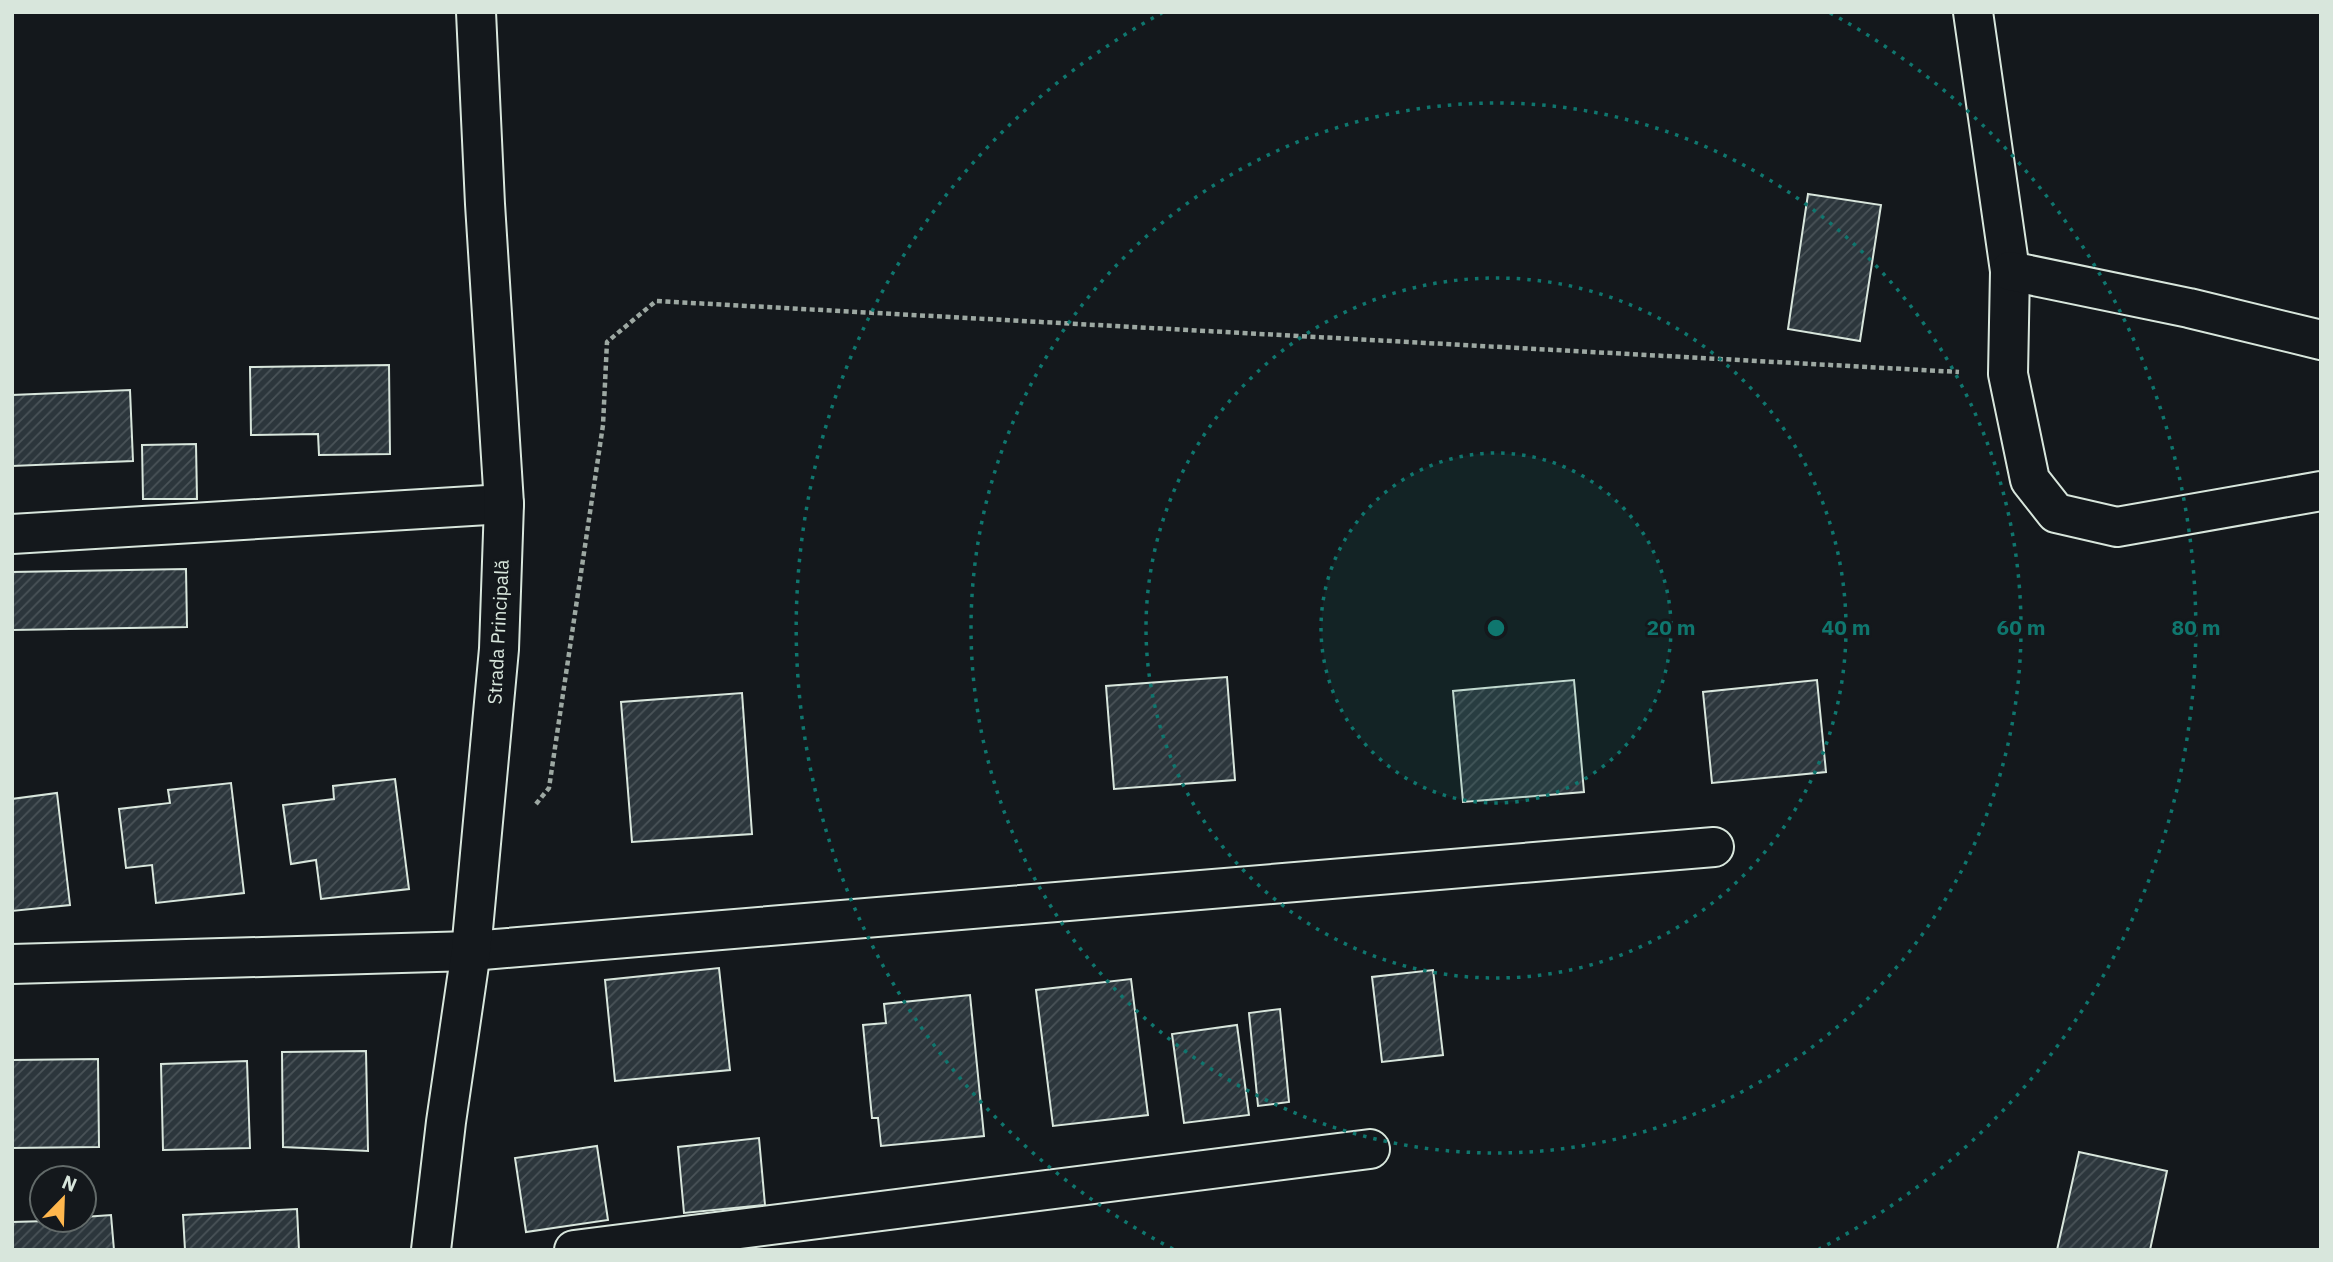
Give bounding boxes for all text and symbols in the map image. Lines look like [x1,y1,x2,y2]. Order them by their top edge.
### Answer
street label: Strada Principală [482,559,514,705]
text: 20 m [1647,613,1695,641]
text: 40 m [1822,613,1870,641]
text: 60 m [1997,613,2045,641]
text: 80 m [2172,613,2220,641]
centre of rings [1484,616,1508,640]
north arrow [28,1164,98,1234]
text: N [59,1170,81,1197]

